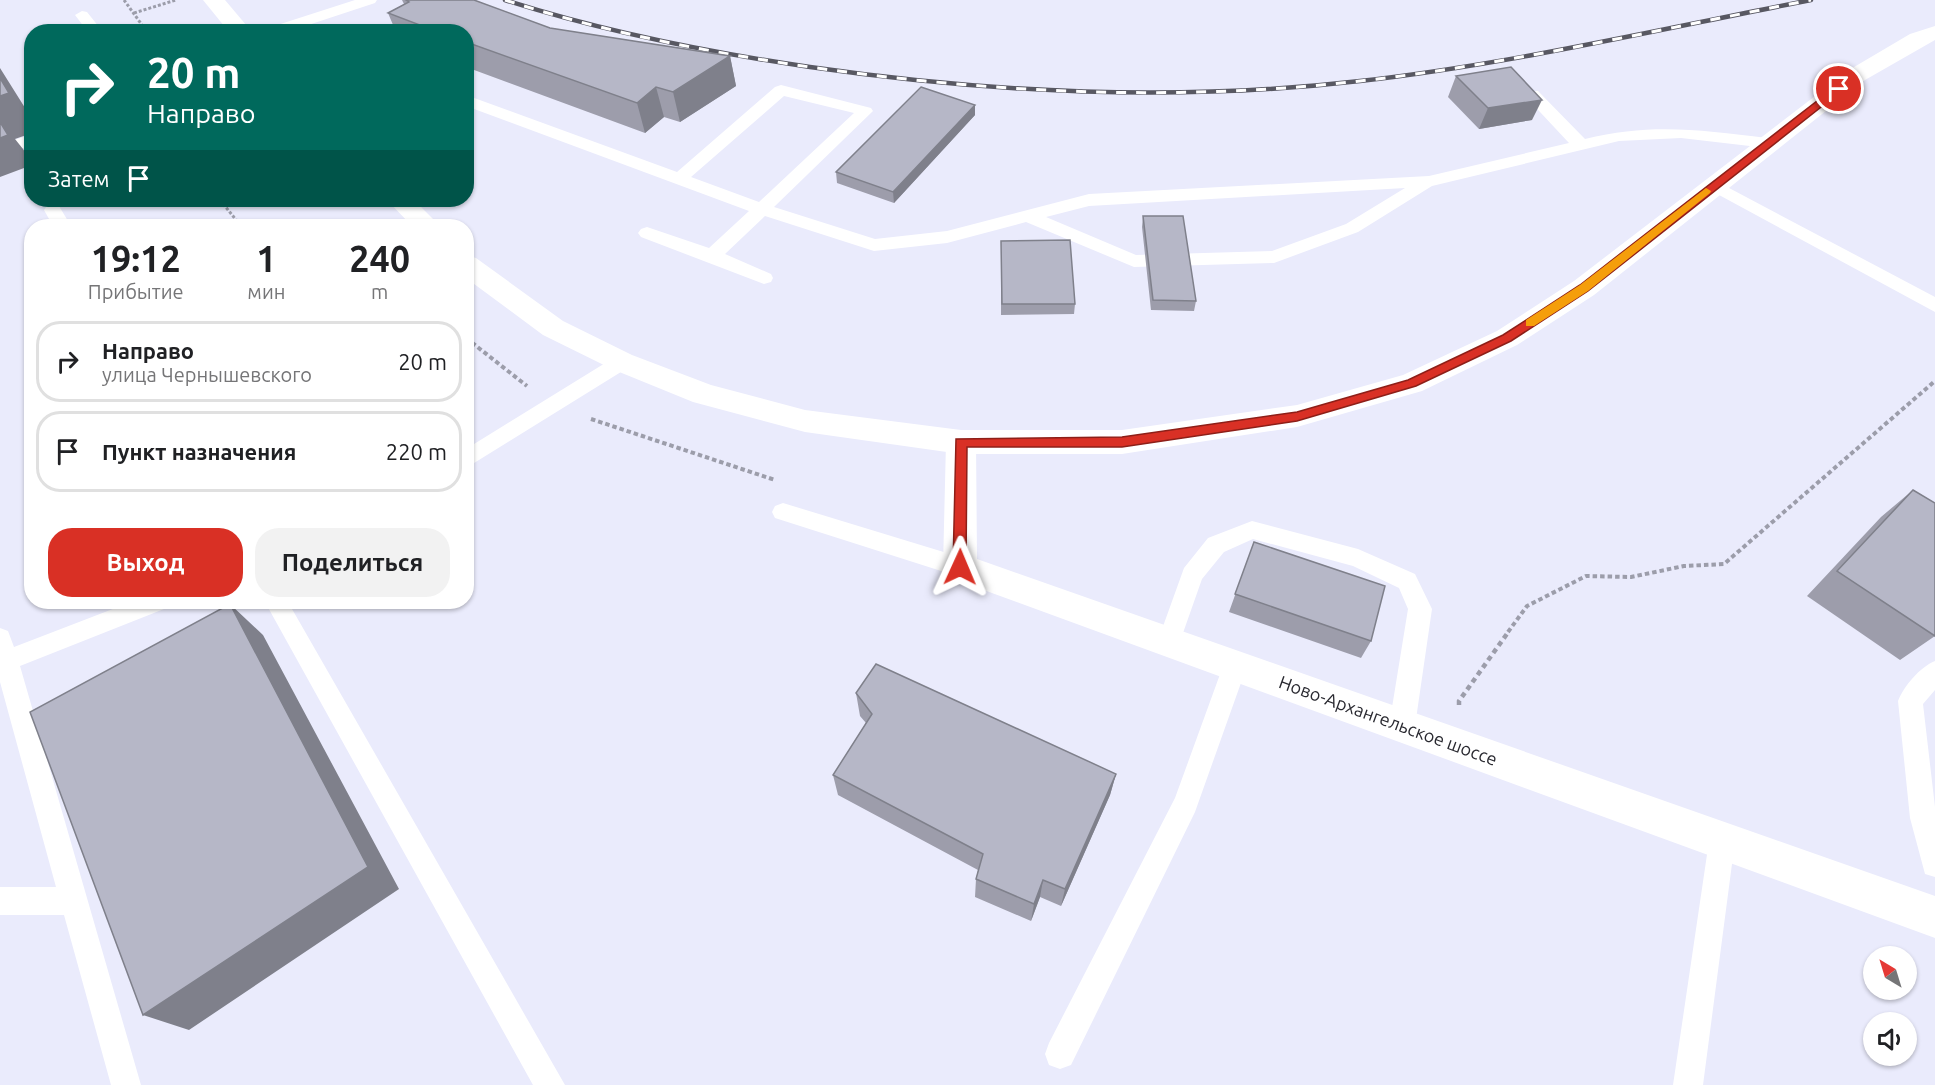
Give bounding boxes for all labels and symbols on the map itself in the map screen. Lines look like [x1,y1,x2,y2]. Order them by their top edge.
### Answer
pin [1813,63,1864,114]
position arrow [928,535,992,599]
street label: Ново-Архангельское шоссе [1277,671,1500,769]
north arrow [1863,946,1917,1000]

